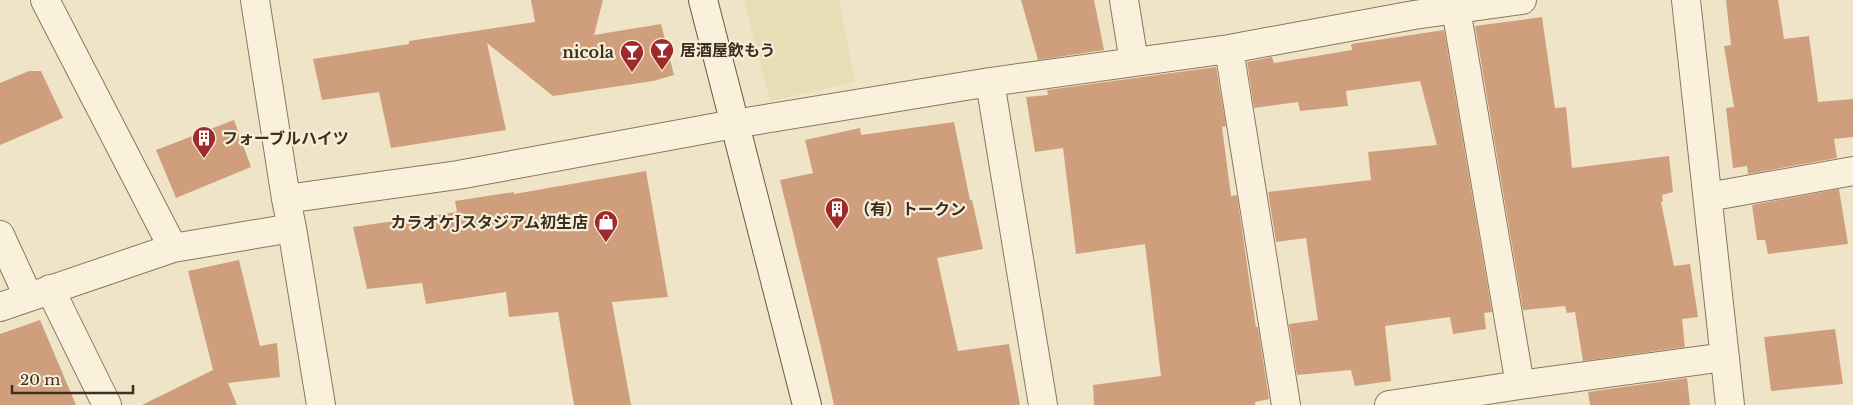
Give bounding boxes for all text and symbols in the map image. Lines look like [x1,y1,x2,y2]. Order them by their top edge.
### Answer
bar icon: 居酒屋飲もう [649,37,675,71]
bar icon: nicola [619,39,645,73]
place label: 居酒屋飲もう [680,40,776,60]
place label: nicola [562,42,614,62]
building icon: フォーブルハイツ [191,125,217,159]
place label: フォーブルハイツ [222,128,349,148]
building icon: （有）トークン [824,196,850,230]
place label: （有）トークン [854,199,966,219]
shop icon: カラオケJスタジアム初生店 [593,209,619,243]
place label: カラオケJスタジアム初生店 [391,212,588,232]
scale bar [12,362,134,394]
text: 20 m [20,370,60,389]

